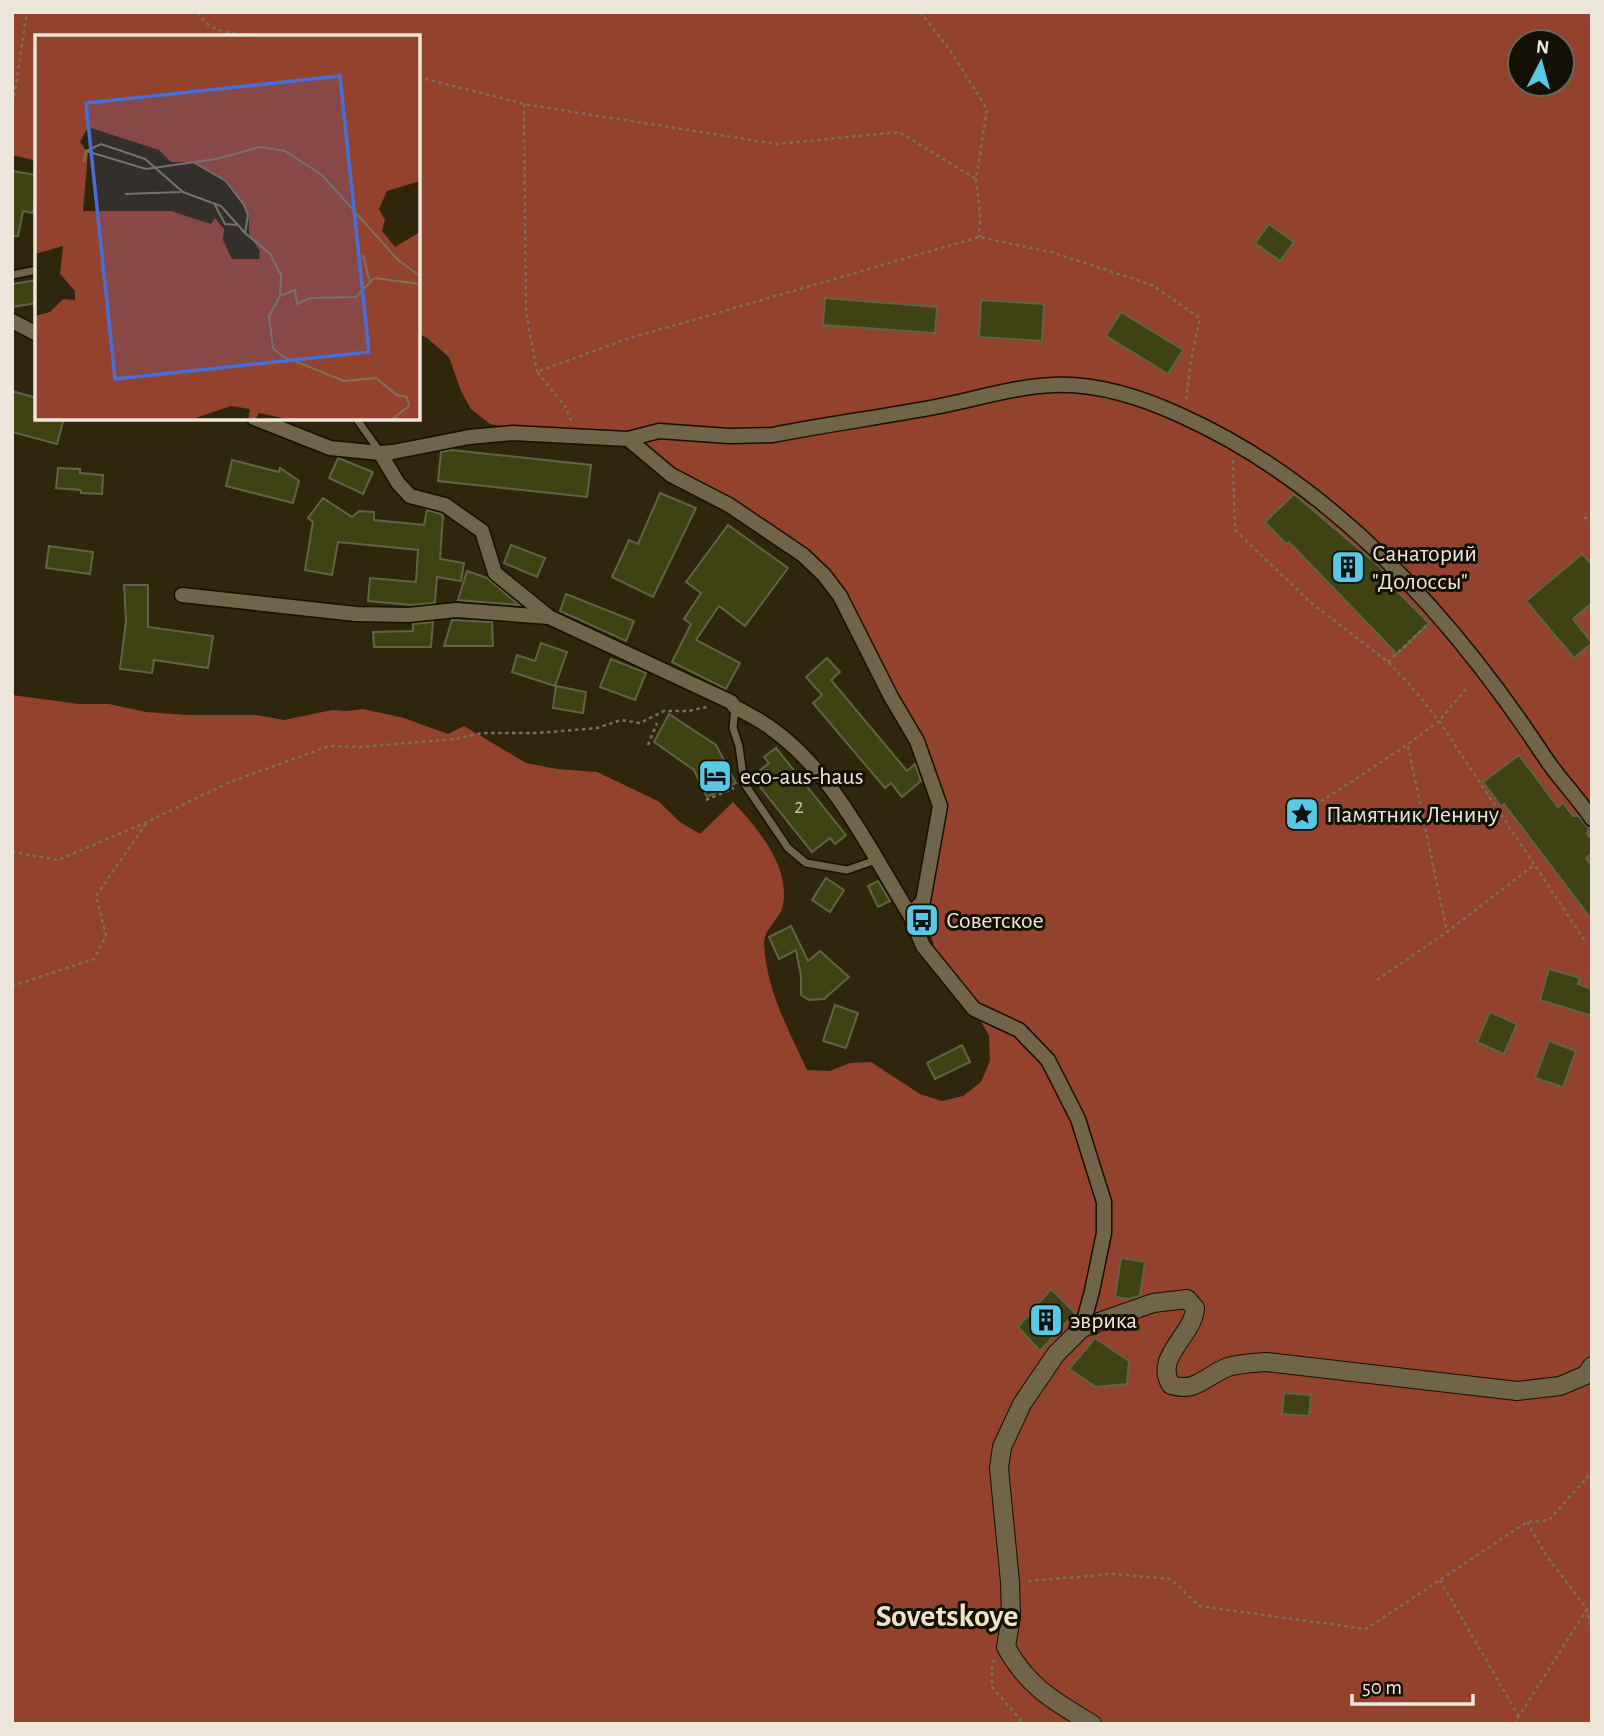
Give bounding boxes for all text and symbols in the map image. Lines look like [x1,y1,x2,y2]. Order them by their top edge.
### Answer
north arrow [1506,28,1576,98]
inset map [35,35,420,420]
text: N [1535,37,1550,58]
place label: Санаторий "Долоссы" [1372,542,1477,594]
building icon: Санаторий "Долоссы" [1329,548,1367,586]
hotel icon: eco-aus-haus [696,757,734,795]
place label: eco-aus-haus [740,765,864,789]
place icon: Памятник Ленину [1283,795,1321,833]
house number: 2 [794,796,804,817]
place label: Памятник Ленину [1326,803,1500,827]
bus stop icon: Советское [903,901,941,939]
place label: Советское [946,909,1044,933]
building icon: эврика [1027,1301,1065,1339]
place label: эврика [1070,1309,1137,1333]
district label: Sovetskoye [876,1600,1018,1632]
scale bar [1352,1662,1473,1706]
text: 50 m [1362,1677,1402,1698]

